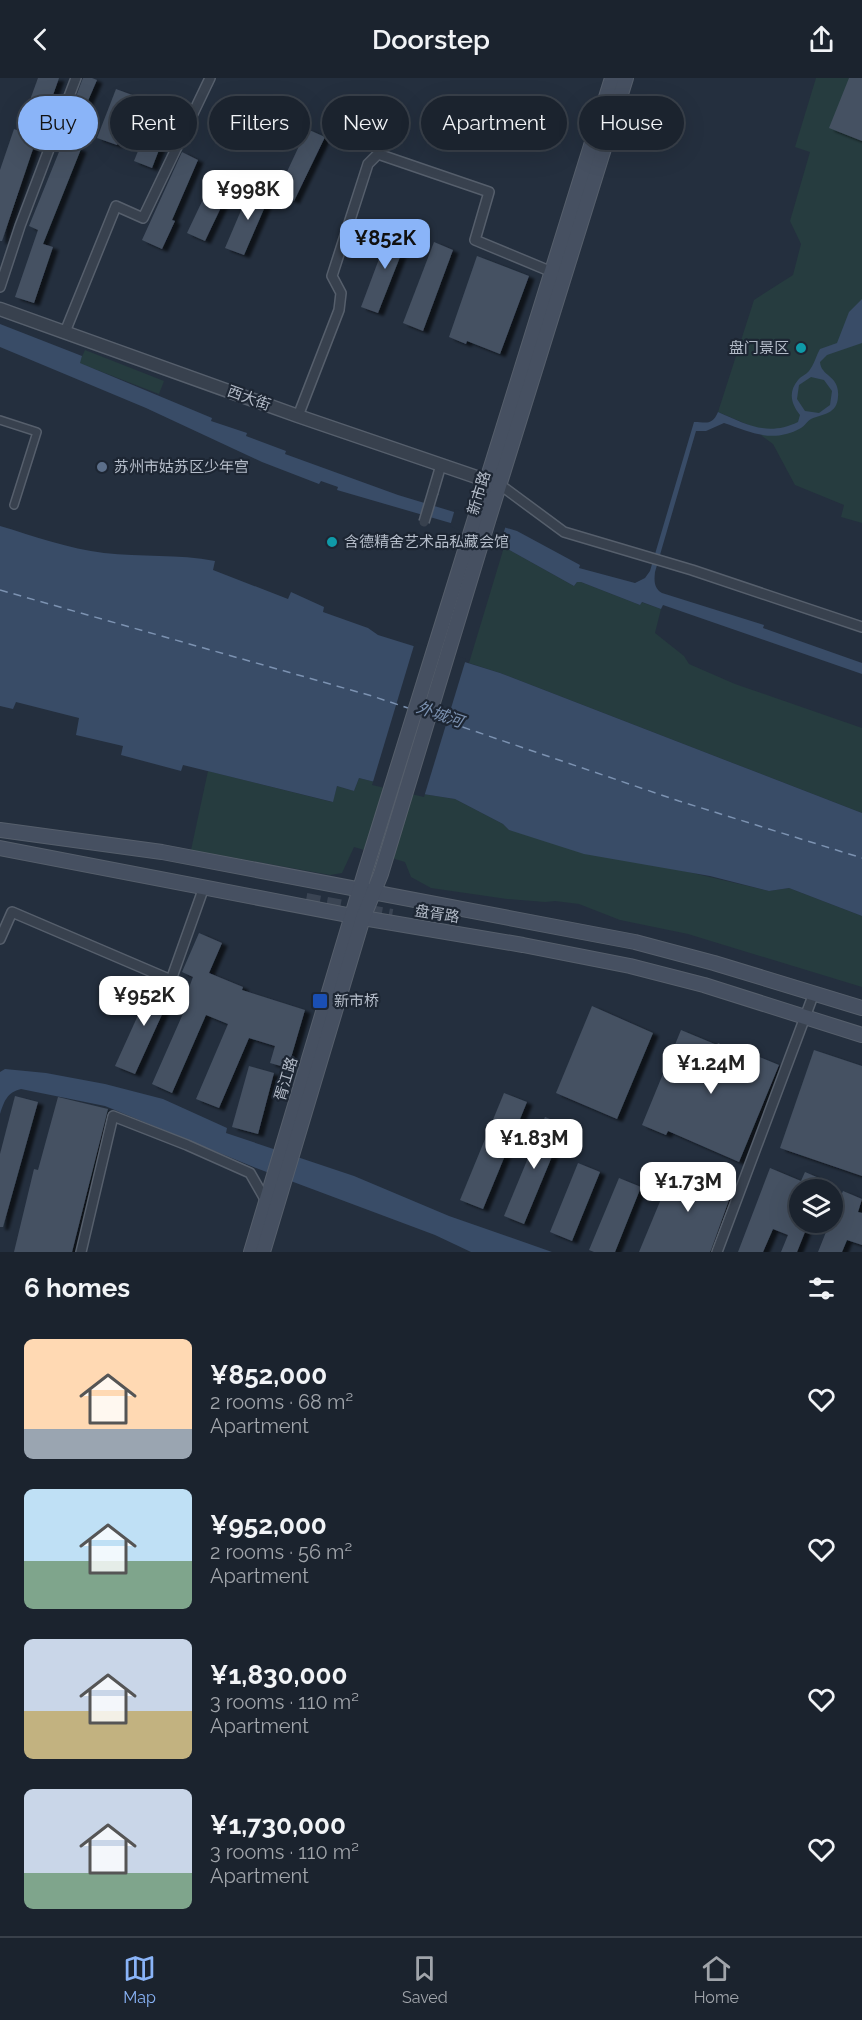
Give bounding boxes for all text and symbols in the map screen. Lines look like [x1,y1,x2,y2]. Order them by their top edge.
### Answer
icon: back [24,23,57,56]
icon: share [805,23,838,56]
text: Doorstep [372,24,490,55]
chip: Buy [18,96,98,150]
chip: Rent [110,96,197,150]
chip: Filters [209,96,310,150]
chip: New [322,96,409,150]
chip: Apartment [421,96,567,150]
chip: House [579,96,684,150]
pin: ¥998K [206,170,290,221]
text: ¥998K [216,177,280,201]
pin: ¥852K [343,219,427,270]
text: ¥852K [354,226,416,250]
place label: 盘门景区 [729,339,789,357]
marker: 盘门景区 [794,341,808,355]
street label: 西大街 [225,382,273,414]
place label: 苏州市姑苏区少年宫 [114,458,249,476]
marker: 苏州市姑苏区少年宫 [95,460,109,474]
street label: 新市路 [464,469,494,517]
place label: 含德精舍艺术品私藏会馆 [344,533,509,551]
marker: 含德精舍艺术品私藏会馆 [325,535,339,549]
water label: 外城河 [414,698,468,732]
street label: 盘胥路 [413,902,461,926]
pin: ¥952K [102,976,186,1027]
text: ¥952K [113,983,175,1007]
marker: 新市桥 [311,992,329,1010]
place label: 新市桥 [334,992,379,1010]
pin: ¥1.24M [662,1044,760,1095]
text: ¥1.24M [677,1051,745,1075]
street label: 胥江路 [271,1055,301,1103]
pin: ¥1.83M [485,1119,583,1170]
text: ¥1.83M [499,1126,569,1150]
pin: ¥1.73M [639,1162,737,1213]
text: ¥1.73M [654,1169,722,1193]
map controls [789,1179,843,1233]
button: layers [789,1179,843,1233]
icon: filters [805,1272,838,1305]
text: 6 homes [24,1273,130,1303]
text: ¥852,000 [210,1360,327,1390]
icon: home [72,1363,144,1435]
icon: heart [805,1383,838,1416]
text: 2 rooms · 68 m² [210,1390,353,1414]
text: Apartment [210,1414,309,1438]
text: ¥952,000 [210,1510,327,1540]
icon: home [72,1513,144,1585]
icon: heart [805,1533,838,1566]
text: 2 rooms · 56 m² [210,1540,352,1564]
text: Apartment [210,1564,309,1588]
text: ¥1,830,000 [210,1660,348,1690]
icon: home [72,1663,144,1735]
icon: heart [805,1683,838,1716]
text: 3 rooms · 110 m² [210,1690,359,1714]
text: Apartment [210,1714,309,1738]
text: ¥1,730,000 [210,1810,346,1840]
icon: home [72,1813,144,1885]
icon: heart [805,1833,838,1866]
text: 3 rooms · 110 m² [210,1840,359,1864]
text: Apartment [210,1864,309,1888]
tab: Map [123,1952,156,2007]
tab: Saved [402,1952,448,2007]
tab: Home [694,1952,739,2007]

